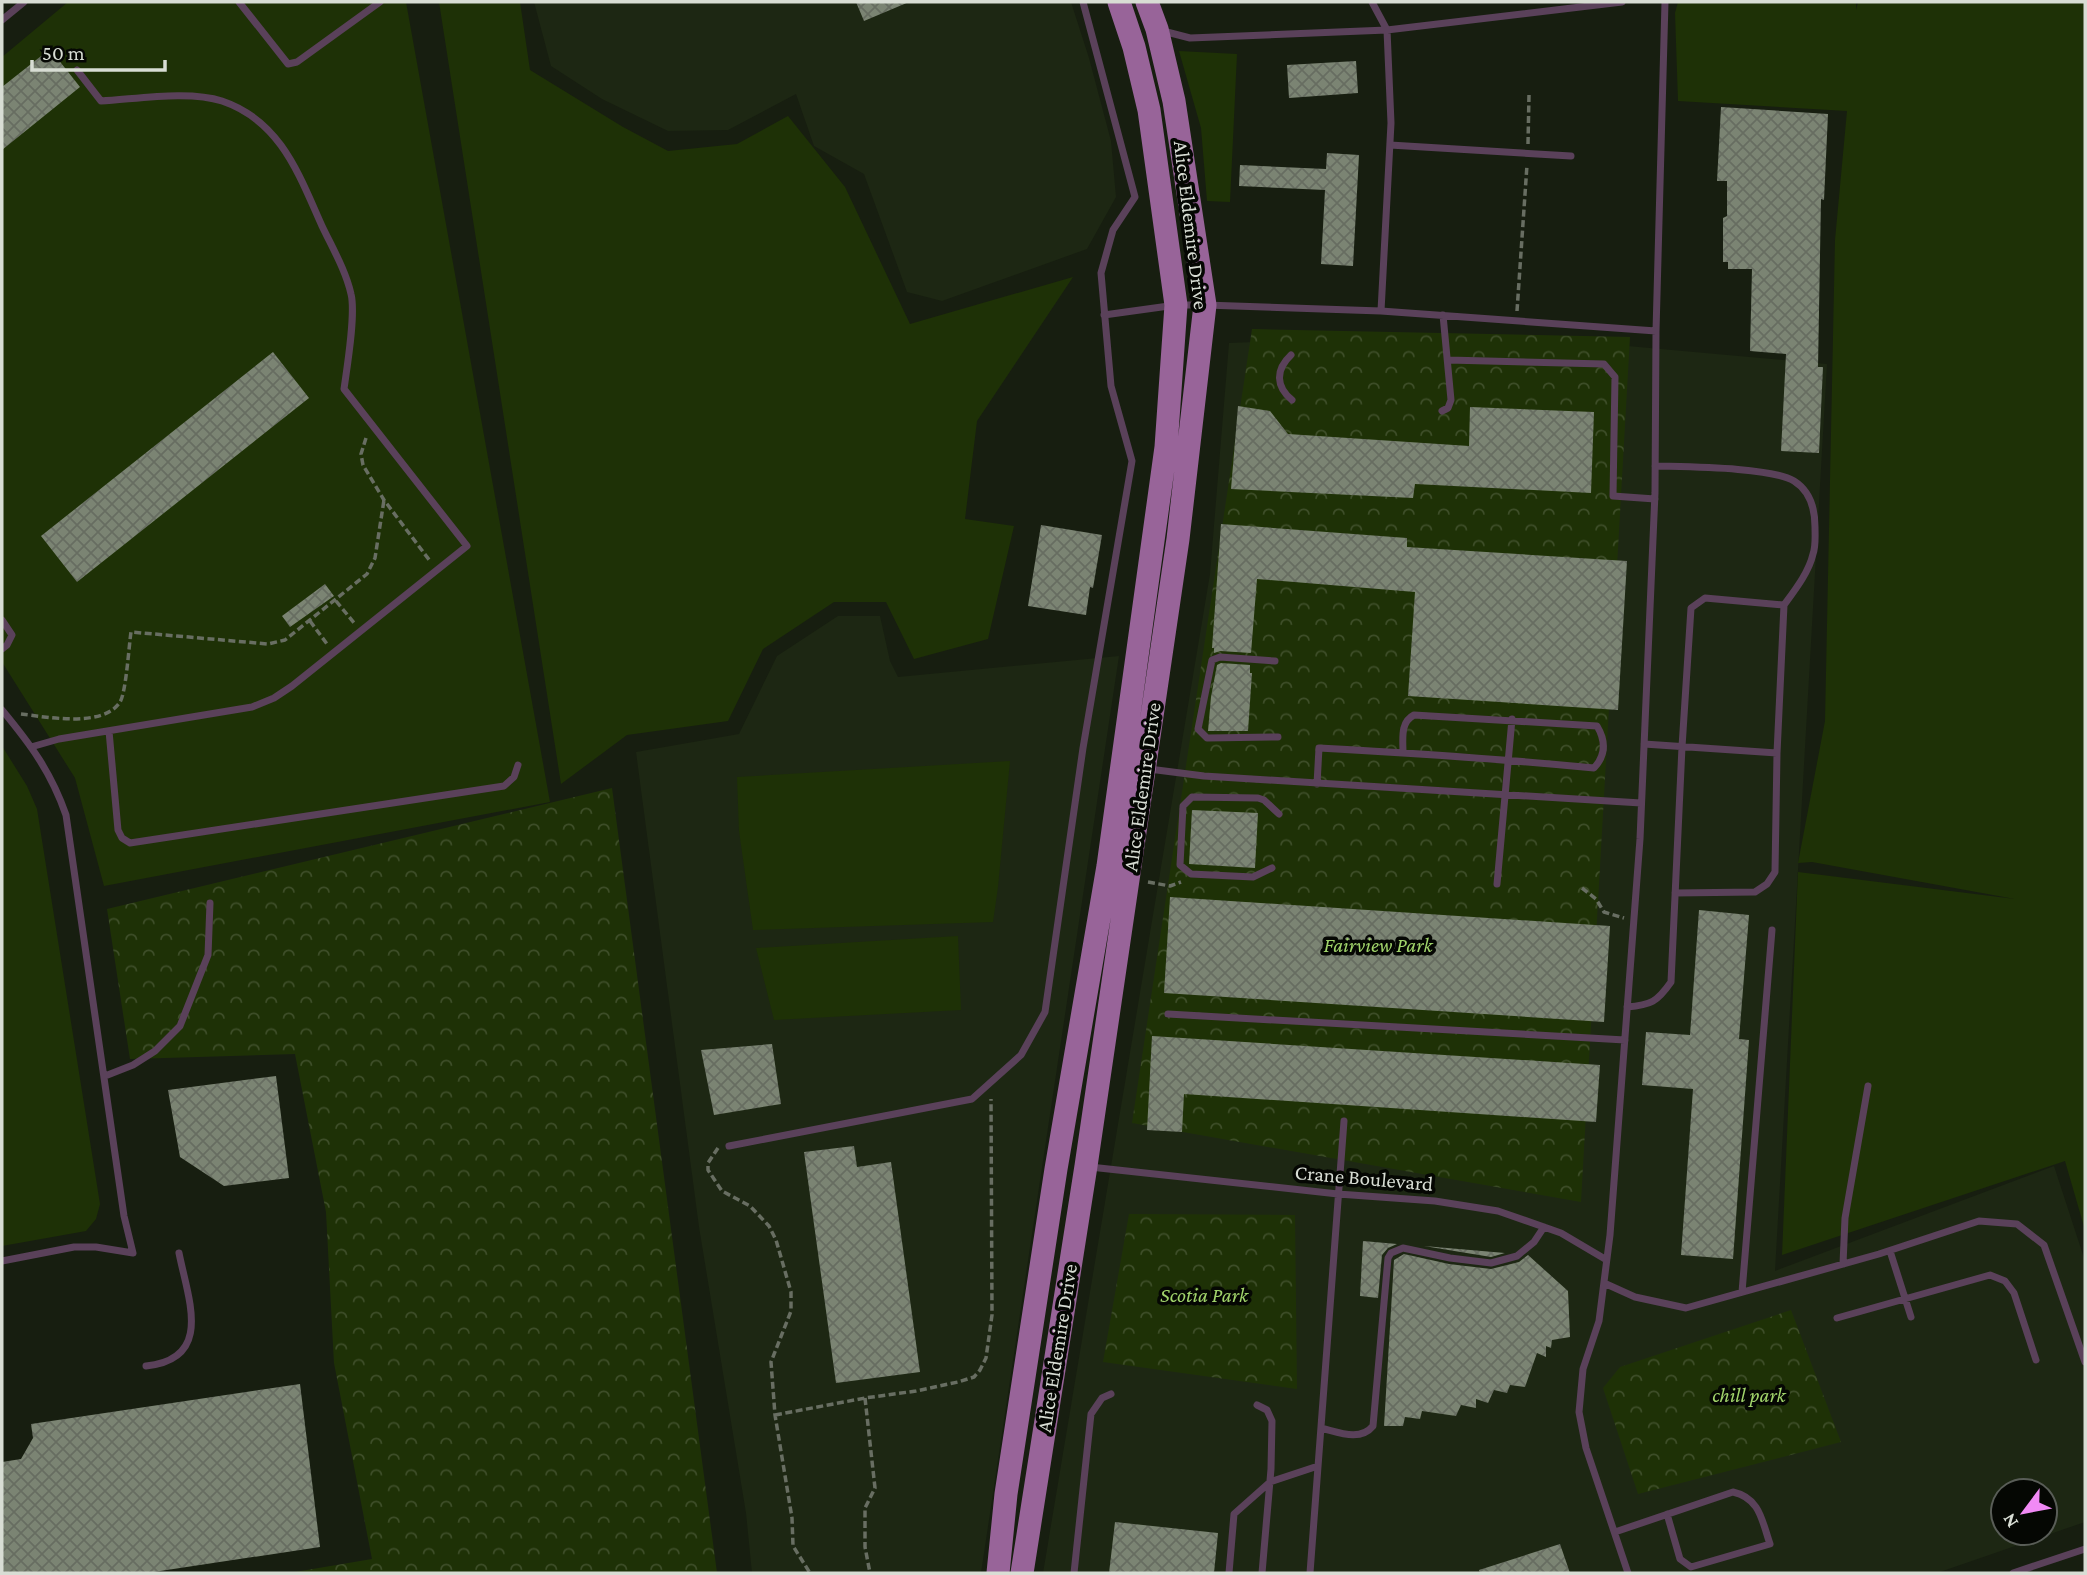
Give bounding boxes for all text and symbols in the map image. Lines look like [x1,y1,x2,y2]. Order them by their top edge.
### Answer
scale bar [32,28,164,72]
text: 50 m [42,41,85,65]
street label: Alice Eldemire Drive [1169,139,1213,311]
street label: Alice Eldemire Drive [1118,701,1166,873]
park label: Fairview Park [1323,933,1433,957]
street label: Crane Boulevard [1294,1160,1434,1196]
street label: Alice Eldemire Drive [1032,1262,1082,1434]
park label: Scotia Park [1160,1283,1249,1307]
park label: chill park [1712,1383,1787,1407]
north arrow [1989,1477,2059,1547]
text: N [1998,1510,2022,1532]

